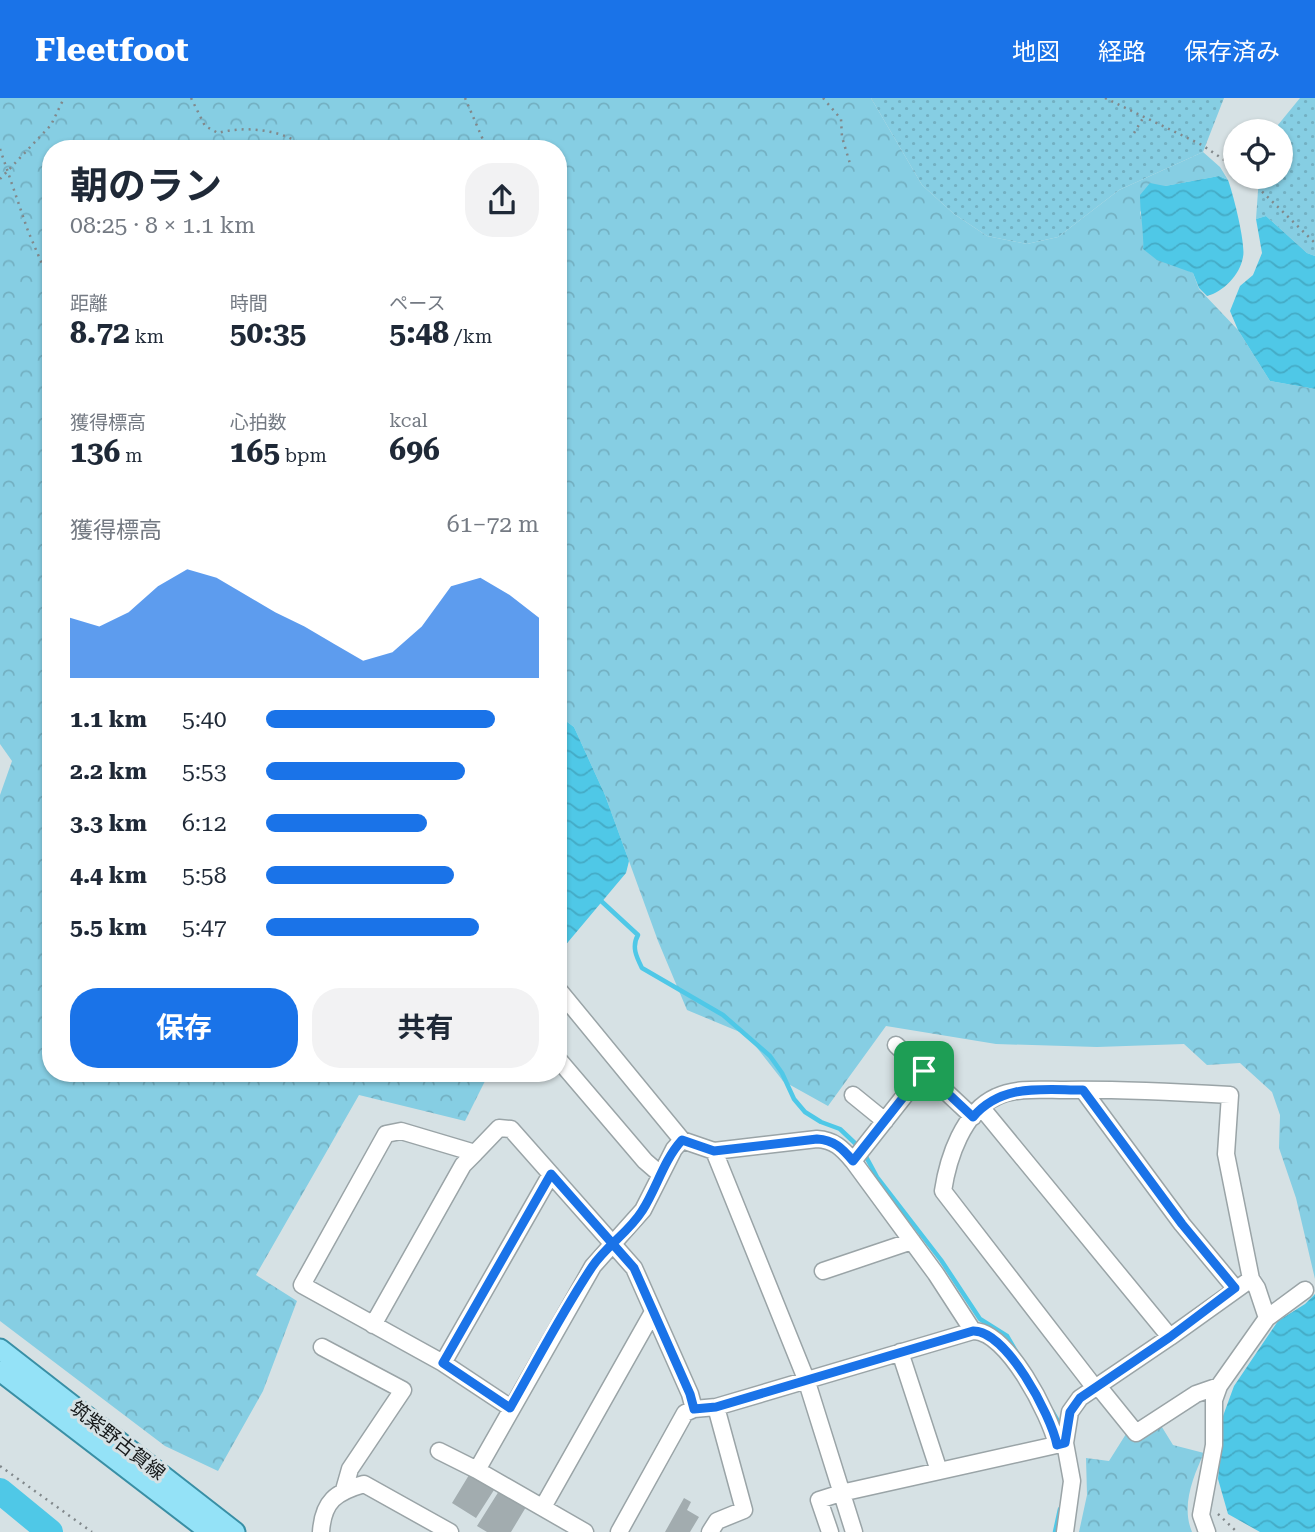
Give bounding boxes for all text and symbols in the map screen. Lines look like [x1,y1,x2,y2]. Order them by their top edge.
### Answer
text: Fleetfoot [35,30,189,69]
text: 地図 [1012,38,1060,66]
text: 経路 [1098,38,1146,66]
text: 保存済み [1184,38,1280,66]
map controls [1223,119,1293,189]
button: locate [1223,119,1293,189]
button: share [465,163,539,237]
text: 朝のラン [70,164,222,208]
text: 08:25 · 8 × 1.1 km [70,212,255,239]
text: 距離 [70,292,108,315]
text: 時間 [230,292,268,315]
text: ペース [389,292,445,315]
text: 8.72 [70,315,130,350]
text: 50:35 [230,315,306,350]
text: 5:48 [389,315,449,350]
text: km [130,325,164,348]
text: /km [449,325,492,348]
text: kcal [389,409,428,432]
text: 獲得標高 [70,411,146,434]
text: 心拍数 [230,411,287,434]
text: 696 [389,432,440,467]
text: 136 [70,434,120,469]
text: 165 [230,434,280,469]
text: m [120,444,143,467]
text: bpm [280,444,327,467]
text: 61–72 m [447,511,539,538]
text: 獲得標高 [70,517,162,544]
text: 1.1 km [70,706,147,733]
text: 5:40 [182,706,227,733]
text: 2.2 km [70,758,147,785]
text: 5:53 [182,758,227,785]
text: 3.3 km [70,810,147,837]
text: 6:12 [182,810,227,837]
text: 4.4 km [70,862,147,889]
text: 5:58 [182,862,227,889]
text: 5.5 km [70,914,147,941]
text: 5:47 [182,914,227,941]
button: 保存 [70,988,298,1068]
button: 共有 [312,988,539,1068]
pin [894,1041,954,1101]
icon: arrive [905,1052,943,1090]
street label: 筑紫野古賀線 [66,1396,170,1485]

